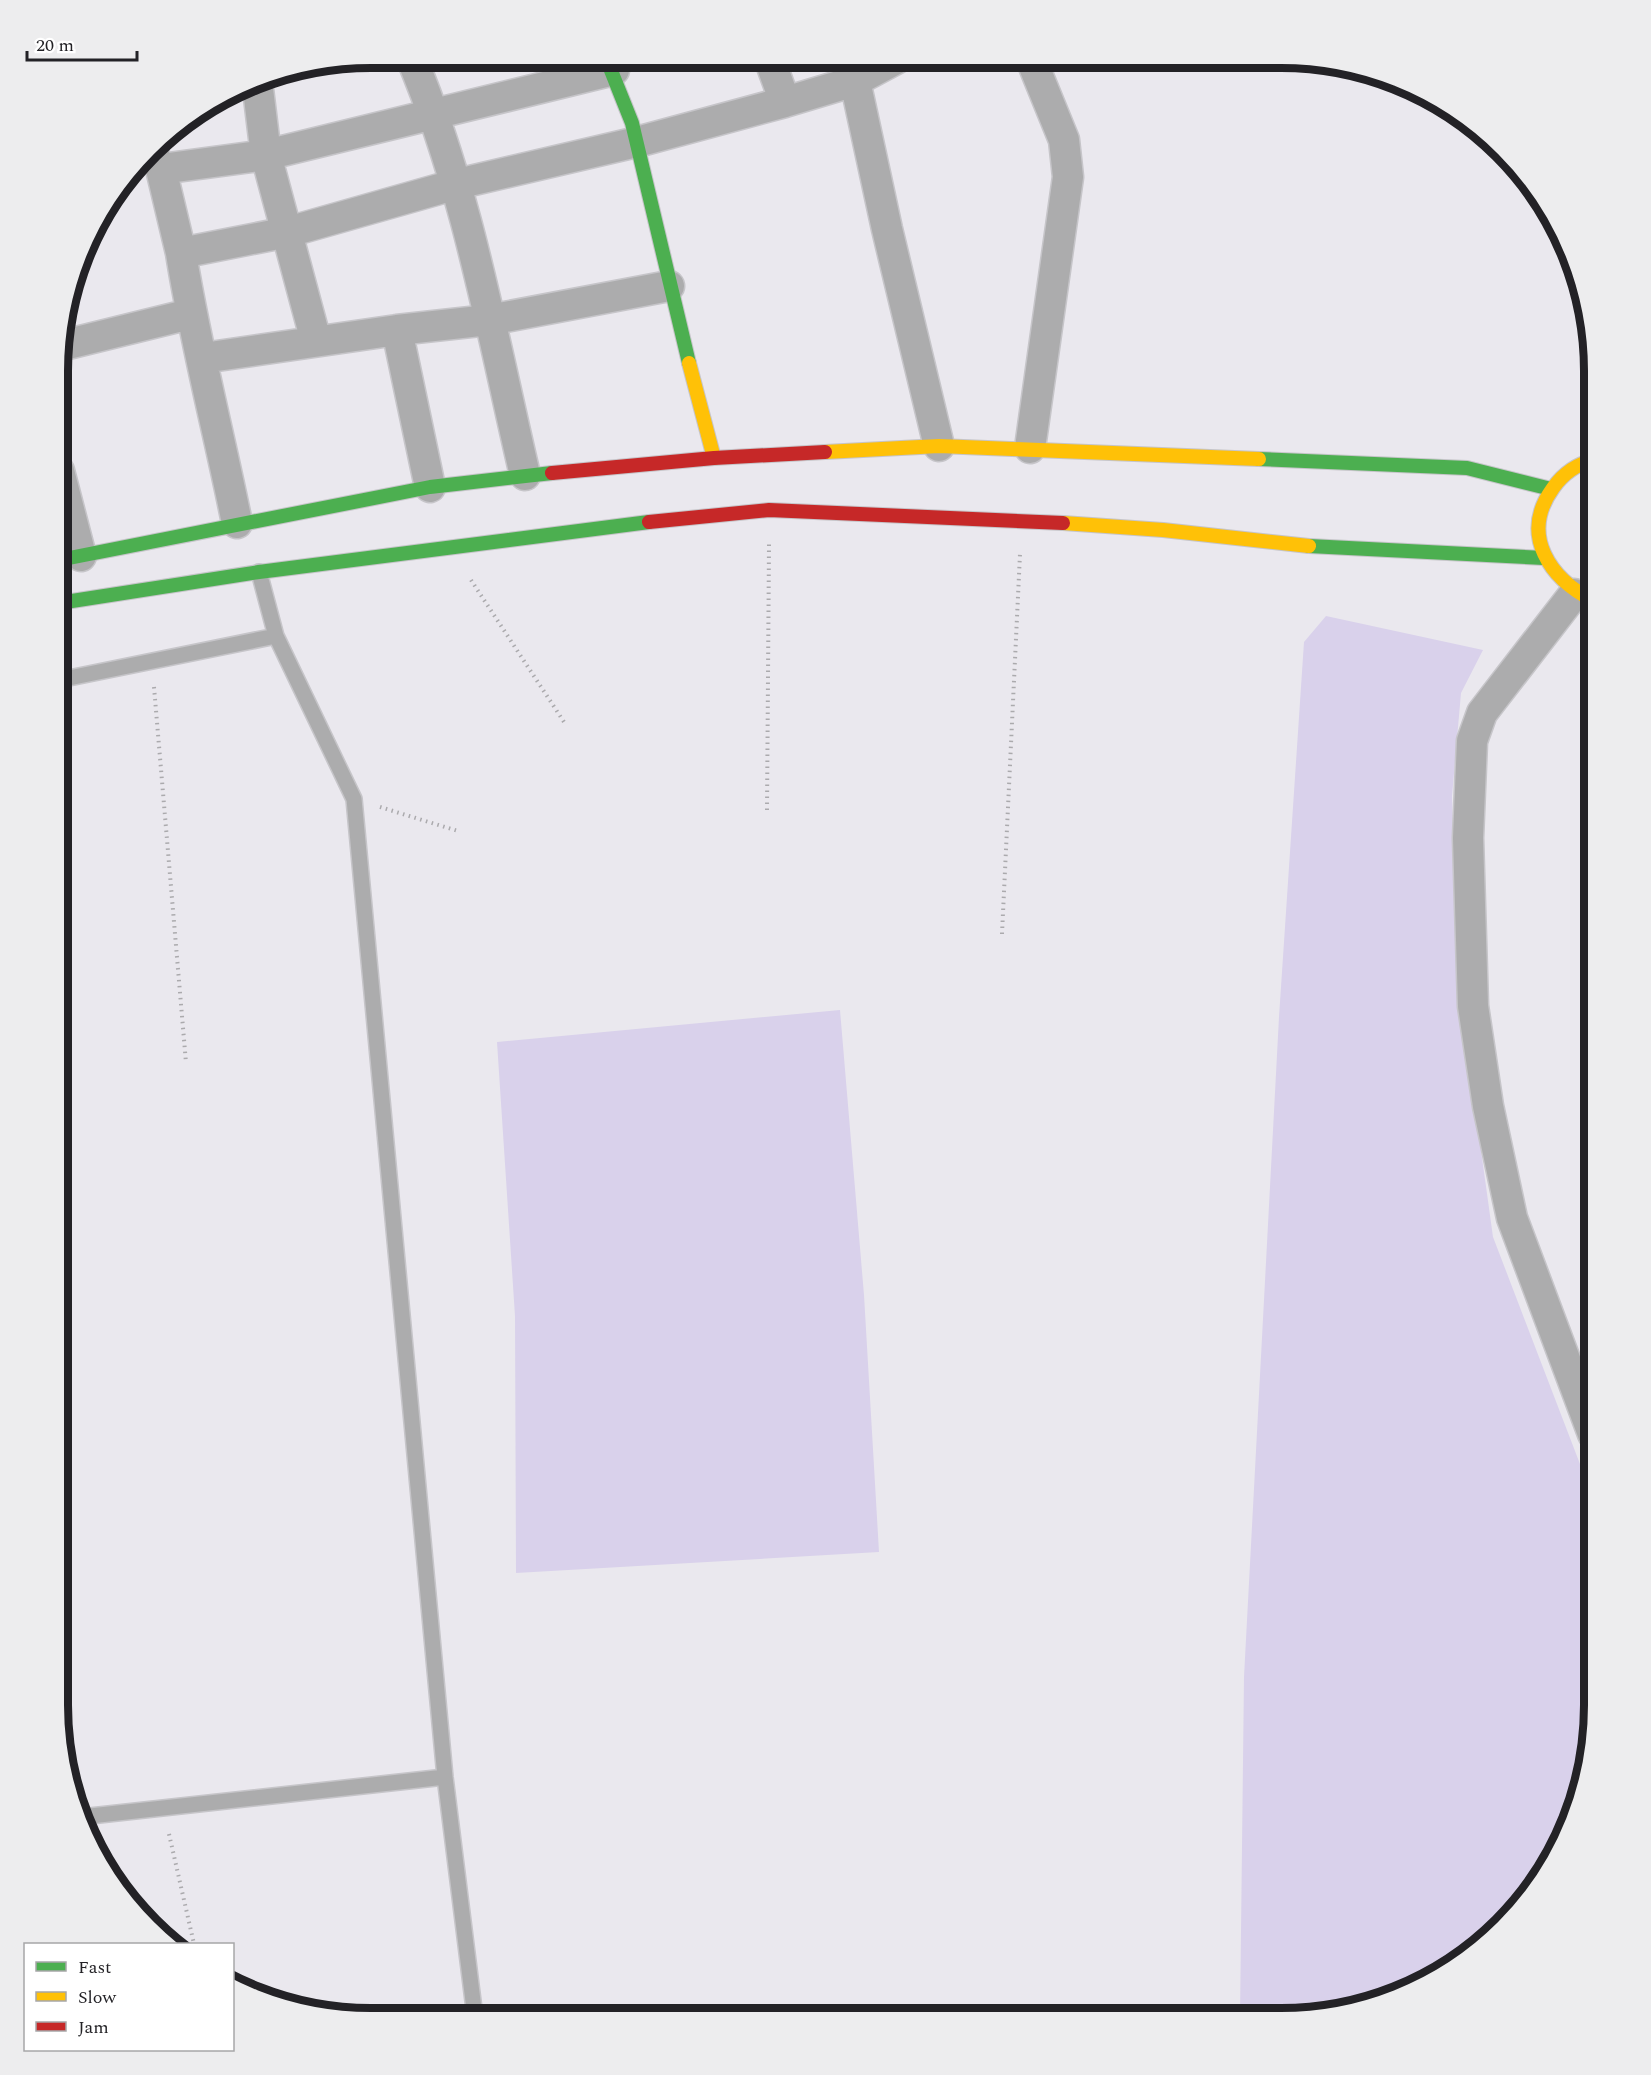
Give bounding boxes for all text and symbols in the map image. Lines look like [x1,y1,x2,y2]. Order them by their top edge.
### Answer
scale bar [27,24,136,62]
text: 20 m [36,32,74,59]
legend [24,1943,234,2051]
text: Fast [78,1954,111,1981]
text: Slow [78,1984,117,2011]
text: Jam [78,2014,109,2041]

